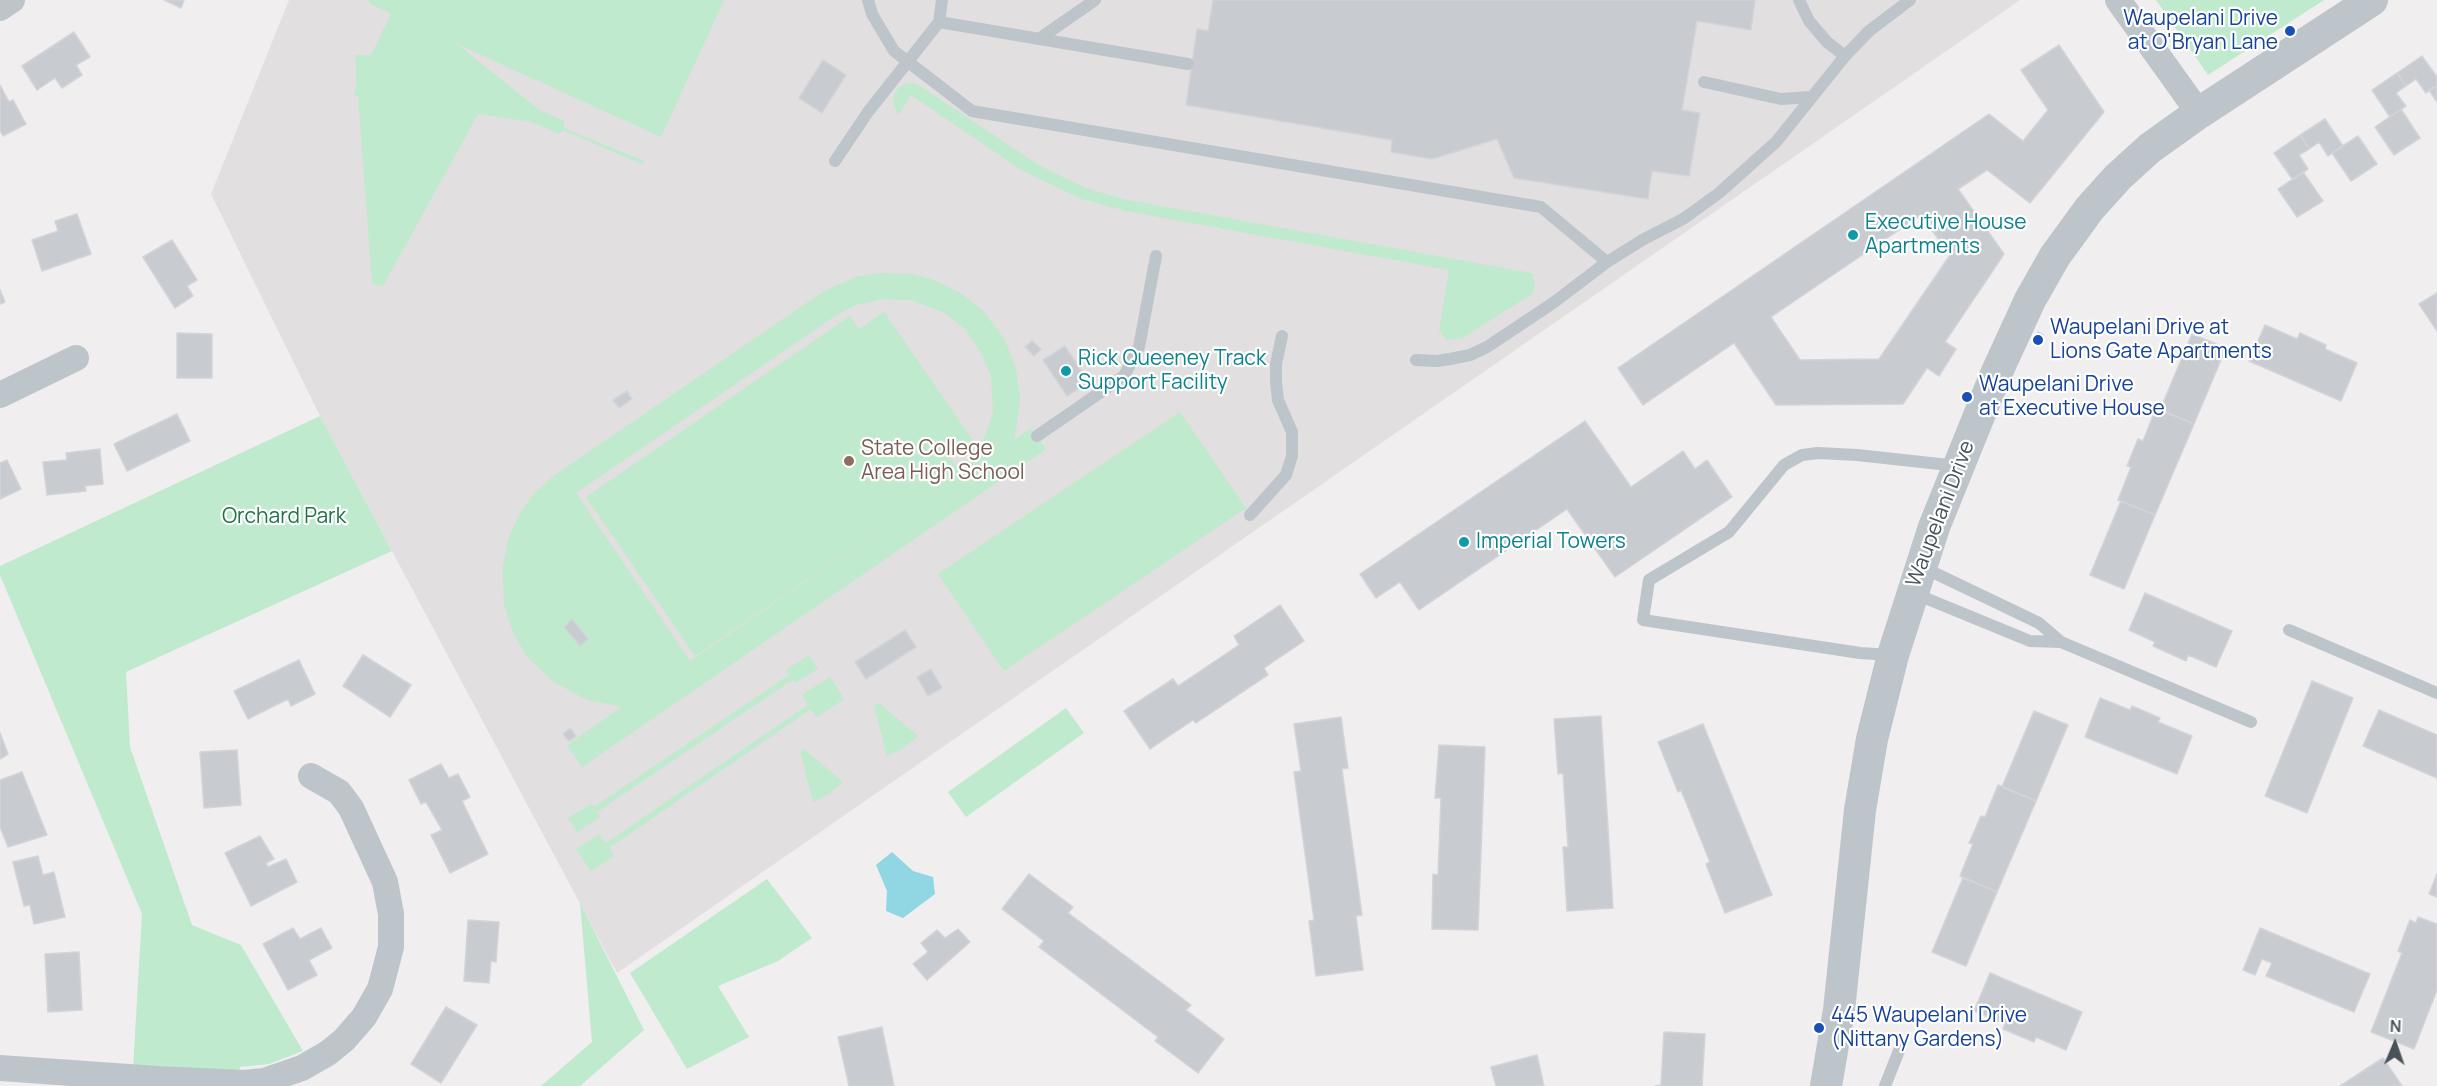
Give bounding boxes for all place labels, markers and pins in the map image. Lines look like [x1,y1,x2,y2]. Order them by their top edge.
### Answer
place label: Waupelani Drive at O'Bryan Lane [2123,6,2278,56]
marker: Waupelani Drive at O'Bryan Lane [2283,24,2297,38]
place label: Executive House Apartments [1865,210,2027,260]
marker: Executive House Apartments [1846,228,1860,242]
place label: Waupelani Drive at Lions Gate Apartments [2050,315,2272,365]
marker: Waupelani Drive at Lions Gate Apartments [2031,333,2045,347]
place label: Rick Queeney Track Support Facility [1078,346,1266,396]
marker: Rick Queeney Track Support Facility [1059,364,1073,378]
place label: Waupelani Drive at Executive House [1979,372,2165,422]
marker: Waupelani Drive at Executive House [1960,390,1974,404]
place label: State College Area High School [861,436,1025,486]
marker: State College Area High School [842,454,856,468]
place label: Imperial Towers [1476,529,1626,555]
marker: Imperial Towers [1457,535,1471,549]
place label: 445 Waupelani Drive (Nittany Gardens) [1831,1003,2027,1053]
marker: 445 Waupelani Drive (Nittany Gardens) [1812,1021,1826,1035]

